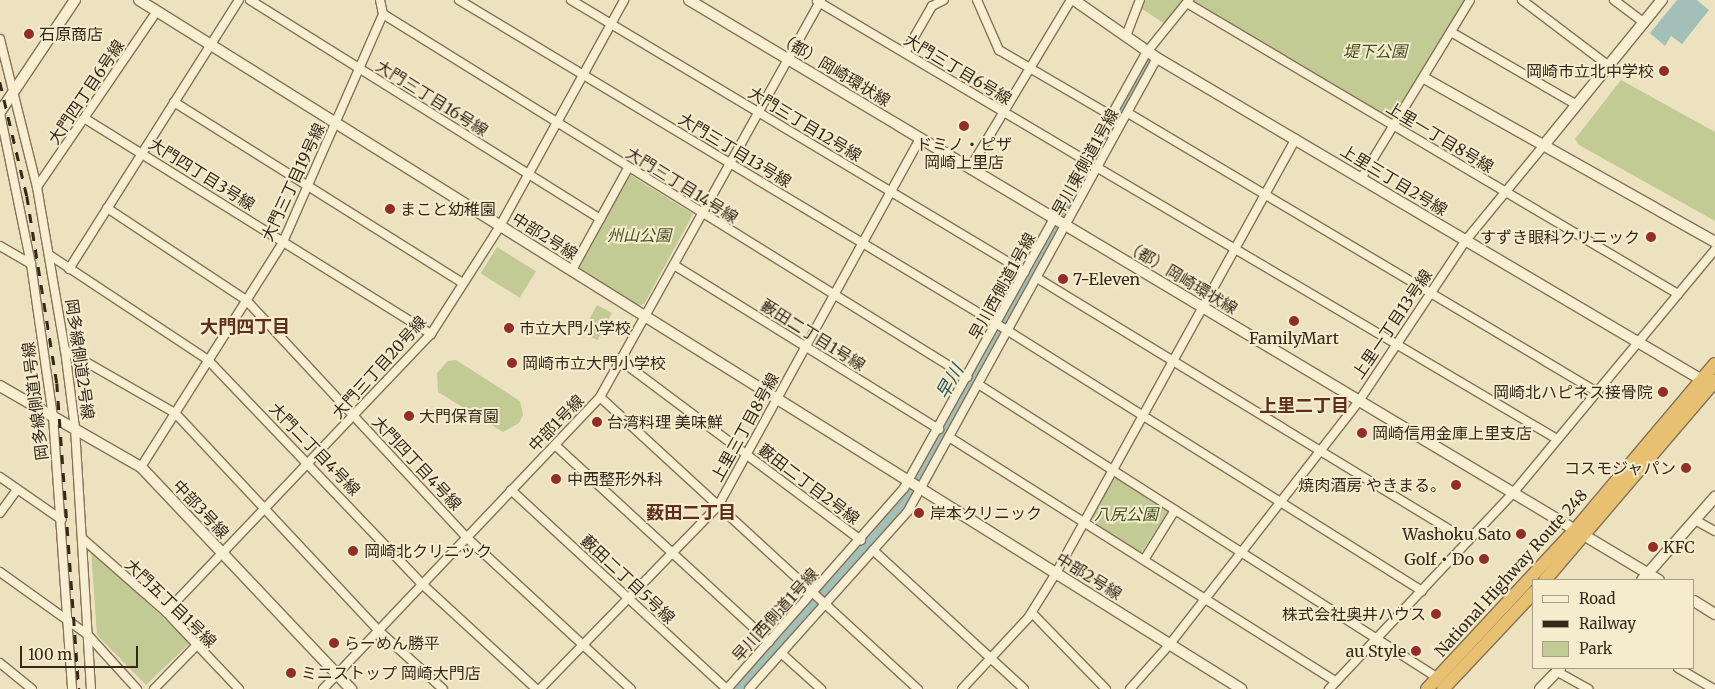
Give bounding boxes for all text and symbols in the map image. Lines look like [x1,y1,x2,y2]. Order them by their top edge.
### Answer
place label: 石原商店 [39,24,103,44]
marker: 石原商店 [23,28,35,40]
street label: （都）岡崎環状線 [774,28,894,110]
street label: 大門三丁目6号線 [901,29,1015,109]
street label: 大門四丁目6号線 [44,36,128,148]
park label: 堤下公園 [1343,41,1407,61]
street label: 大門三丁目16号線 [373,56,491,140]
place label: 岡崎市立北中学校 [1526,61,1654,81]
marker: 岡崎市立北中学校 [1658,65,1670,77]
street label: 大門三丁目12号線 [745,83,865,165]
street label: 上里一丁目8号線 [1383,97,1497,177]
street label: 早川東側道1号線 [1048,105,1122,219]
street label: 大門三丁目13号線 [675,109,795,191]
street label: 大門三丁目19号線 [257,120,329,244]
marker: ドミノ・ピザ 岡崎上里店 [958,120,970,132]
street label: 大門四丁目3号線 [146,134,258,214]
place label: ドミノ・ピザ 岡崎上里店 [916,134,1012,172]
street label: 上里三丁目2号線 [1337,140,1451,220]
street label: 大門三丁目14号線 [623,143,741,227]
place label: まこと幼稚園 [400,199,496,219]
marker: まこと幼稚園 [384,203,396,215]
street label: 中部2号線 [509,208,581,264]
park label: 州山公園 [607,225,671,245]
place label: すずき眼科クリニック [1480,227,1640,247]
street label: 早川西側道1号線 [965,229,1039,343]
marker: すずき眼科クリニック [1644,230,1658,244]
street label: （都）岡崎環状線 [1121,236,1241,318]
street label: 上里一丁目13号線 [1348,266,1436,382]
place label: 7-Eleven [1073,269,1140,289]
marker: 7-Eleven [1057,273,1069,285]
street label: 藪田二丁目1号線 [757,295,869,375]
street label: 岡多線側道2号線 [62,297,98,421]
street label: 大門三丁目20号線 [328,312,430,422]
marker: FamilyMart [1288,315,1300,327]
district label: 大門四丁目 [200,316,290,338]
place label: 市立大門小学校 [519,318,631,338]
marker: 市立大門小学校 [503,322,515,334]
place label: FamilyMart [1249,328,1339,348]
street label: 岡多線側道1号線 [18,341,52,461]
place label: 岡崎市立大門小学校 [522,353,666,373]
marker: 岡崎市立大門小学校 [506,357,518,369]
water label: 早川 [932,361,968,403]
street label: 上里三丁目8号線 [707,369,783,485]
place label: 岡崎北ハピネス接骨院 [1493,382,1653,402]
marker: 岡崎北ハピネス接骨院 [1657,386,1669,398]
street label: 中部1号線 [524,391,588,455]
district label: 上里二丁目 [1259,395,1349,417]
street label: 大門二丁目4号線 [266,399,364,499]
place label: 大門保育園 [419,406,499,426]
marker: 大門保育園 [403,410,415,422]
street label: 大門四丁目4号線 [368,412,466,514]
place label: 台湾料理 美味鮮 [607,412,723,432]
marker: 台湾料理 美味鮮 [591,416,603,428]
place label: 岡崎信用金庫上里支店 [1372,423,1532,443]
marker: 岡崎信用金庫上里支店 [1356,427,1368,439]
street label: 藪田二丁目2号線 [755,440,863,528]
place label: コスモジャパン [1564,458,1676,478]
marker: コスモジャパン [1680,462,1692,474]
place label: 中西整形外科 [567,469,663,489]
marker: 中西整形外科 [549,472,563,486]
place label: 焼肉酒房 やきまる。 [1298,475,1446,495]
street label: 中部3号線 [169,476,233,542]
marker: 焼肉酒房 やきまる。 [1450,479,1462,491]
street label: National Highway Route 248 [1431,485,1591,661]
district label: 薮田二丁目 [646,502,736,524]
place label: 岸本クリニック [930,503,1042,523]
park label: 八尻公園 [1094,504,1158,524]
marker: 岸本クリニック [912,506,926,520]
place label: Washoku Sato [1402,524,1511,544]
marker: Washoku Sato [1515,528,1527,540]
street label: 藪田二丁目5号線 [577,531,679,627]
place label: KFC [1663,537,1695,557]
place label: 岡崎北クリニック [364,541,492,561]
marker: KFC [1647,541,1659,553]
marker: 岡崎北クリニック [346,544,360,558]
street label: 中部2号線 [1053,548,1125,604]
place label: Golf・Do [1404,549,1474,569]
marker: Golf・Do [1478,553,1490,565]
street label: 大門五丁目1号線 [121,555,221,651]
street label: 早川西側道1号線 [728,564,822,666]
legend [1532,579,1695,669]
text: Road [1579,589,1615,608]
place label: 株式会社奥井ハウス [1282,604,1426,624]
marker: 株式会社奥井ハウス [1430,608,1442,620]
text: Railway [1579,614,1636,633]
place label: らーめん勝平 [344,633,440,653]
scale bar [22,636,140,668]
marker: らーめん勝平 [328,637,340,649]
text: Park [1579,639,1612,658]
place label: au Style [1346,641,1406,661]
text: 100 m [28,645,72,664]
marker: au Style [1410,645,1422,657]
place label: ミニストップ 岡崎大門店 [301,663,481,683]
marker: ミニストップ 岡崎大門店 [285,667,297,679]

